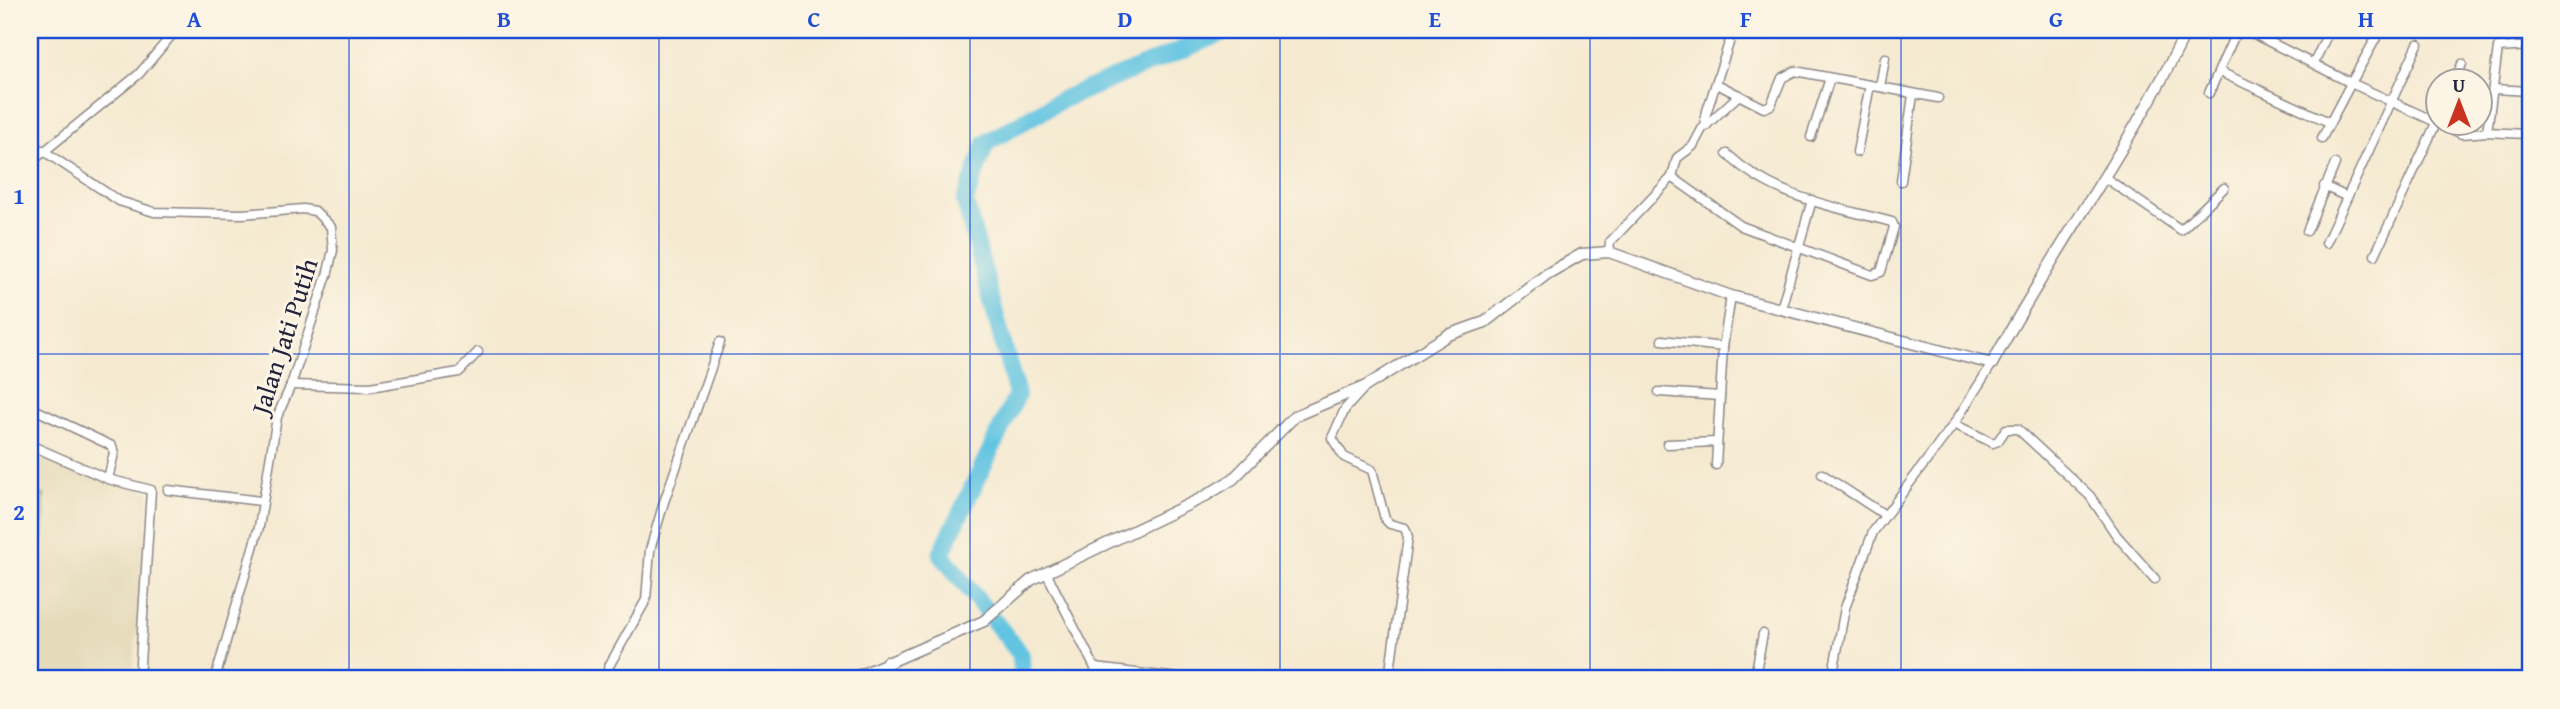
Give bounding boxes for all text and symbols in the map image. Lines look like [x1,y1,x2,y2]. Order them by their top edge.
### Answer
text: A [187,2,202,35]
text: B [497,2,511,35]
text: C [807,2,821,35]
text: D [1118,2,1133,35]
text: E [1429,2,1441,35]
text: F [1740,2,1752,35]
text: G [2049,2,2063,35]
text: H [2358,2,2374,35]
north arrow [2424,66,2494,136]
text: U [2453,71,2466,99]
text: 1 [13,179,25,212]
street label: Jalan Jati Putih [239,252,328,422]
text: 2 [13,495,25,528]

